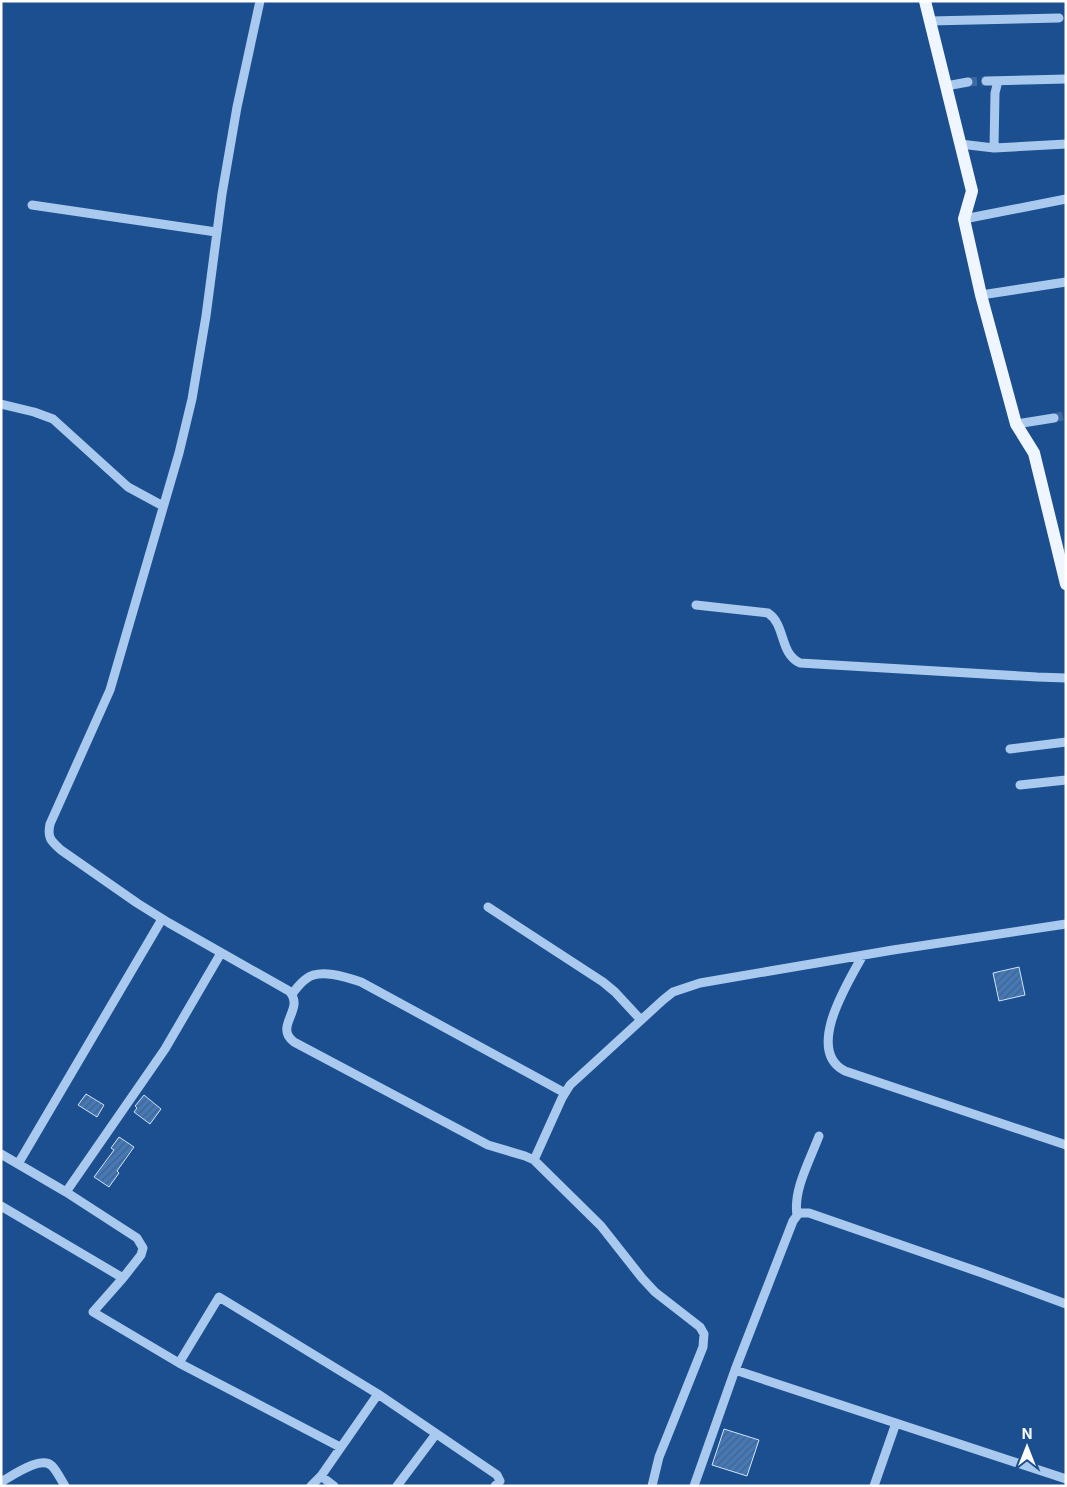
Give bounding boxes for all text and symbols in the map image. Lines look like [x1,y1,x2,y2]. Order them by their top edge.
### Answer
north arrow [1002,1422,1052,1472]
text: N [1022,1425,1032,1442]

